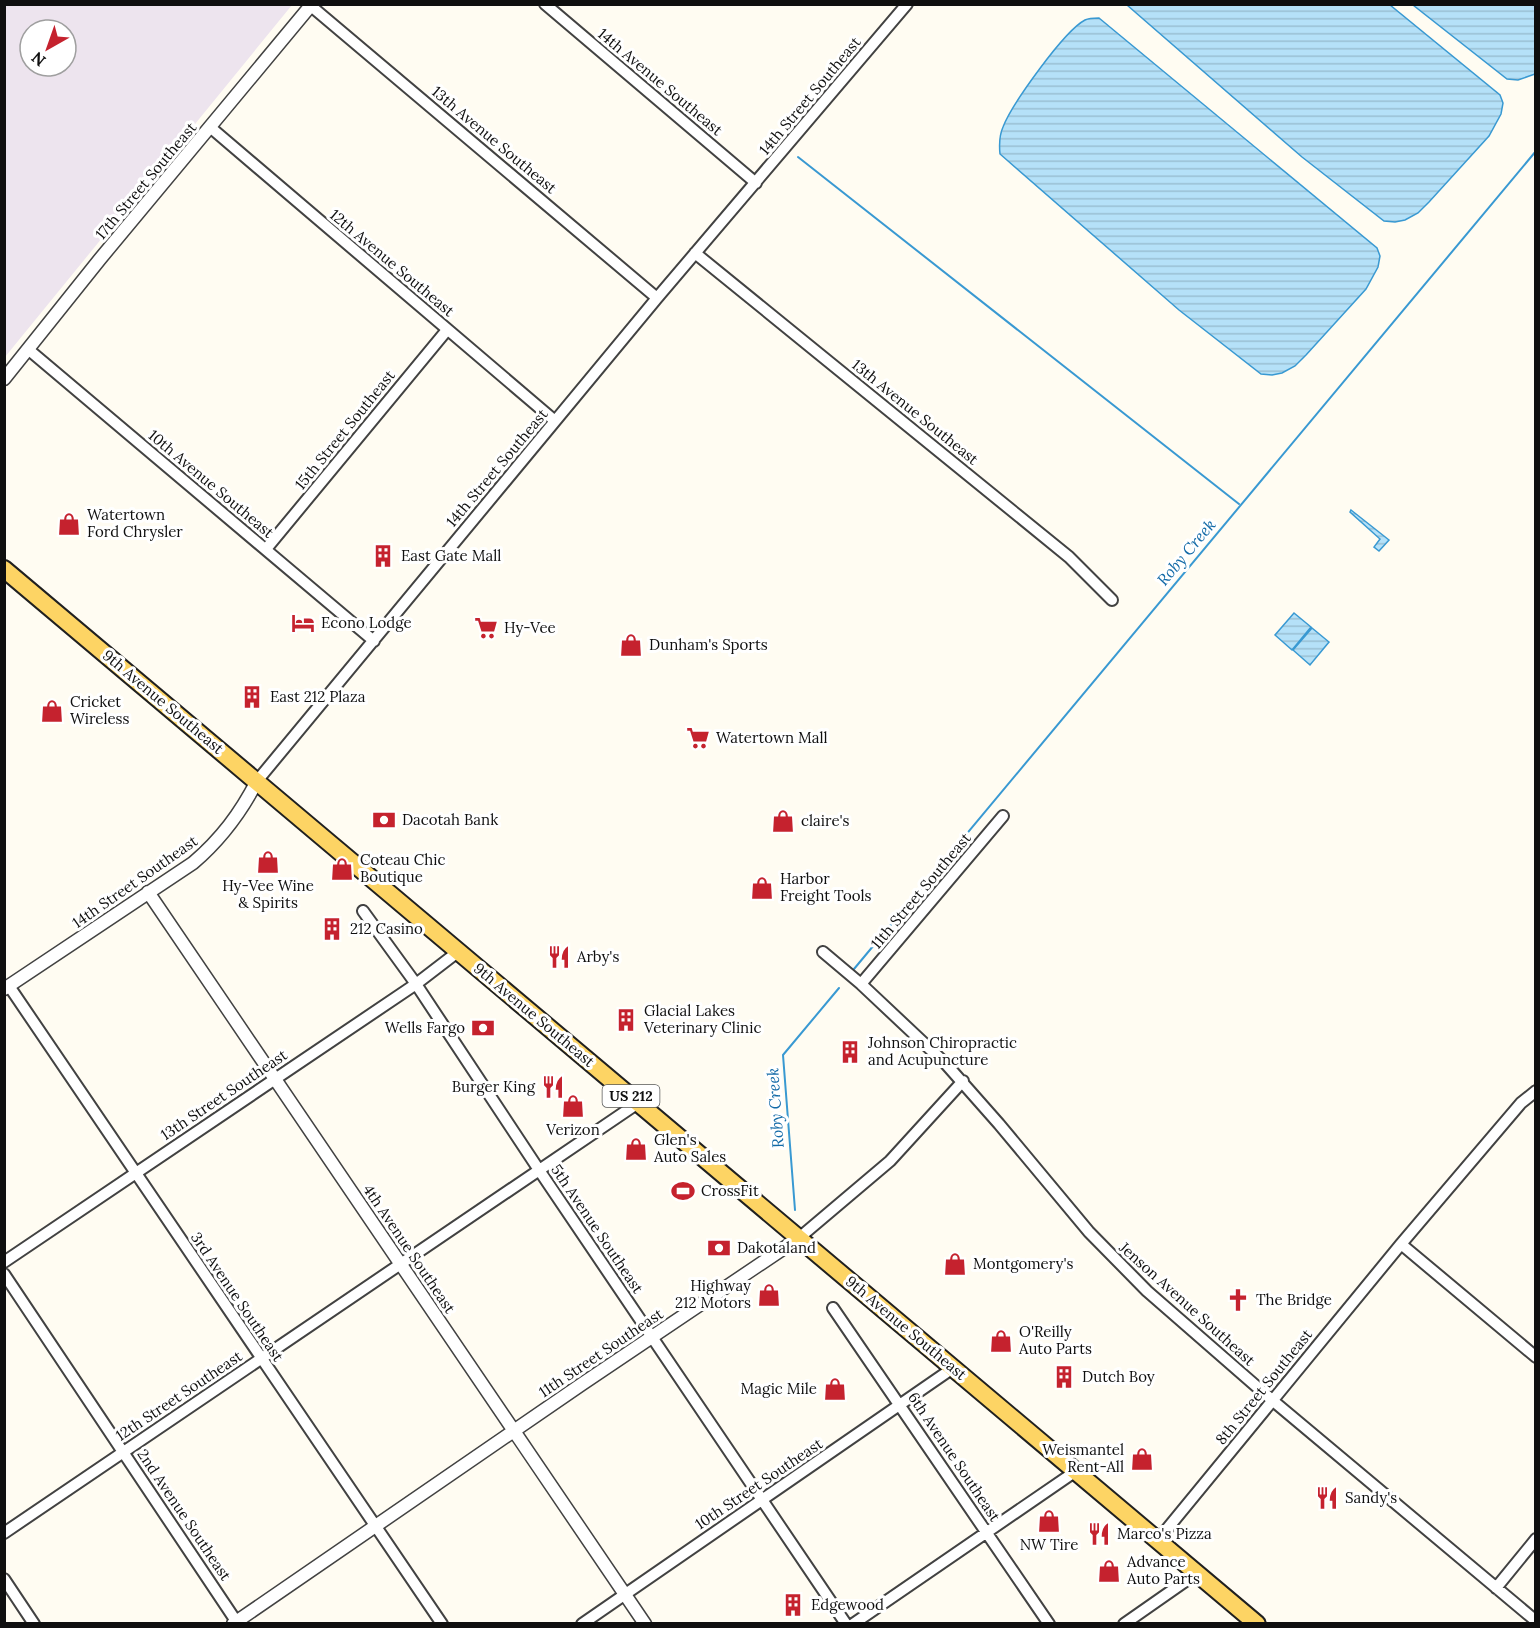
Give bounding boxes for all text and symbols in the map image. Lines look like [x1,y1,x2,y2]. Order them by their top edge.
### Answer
north arrow [18,18,78,78]
street label: 14th Avenue Southeast [594,24,727,139]
street label: 14th Street Southeast [755,33,865,159]
text: N [27,48,50,71]
street label: 13th Avenue Southeast [428,82,561,197]
street label: 17th Street Southeast [91,118,200,243]
street label: 12th Avenue Southeast [326,205,459,320]
street label: 13th Avenue Southeast [848,355,982,469]
street label: 15th Street Southeast [291,366,399,493]
street label: 14th Street Southeast [442,405,552,531]
street label: 10th Avenue Southeast [145,426,278,542]
place label: Watertown Ford Chrysler [87,505,183,541]
shop icon: Watertown Ford Chrysler [56,511,82,537]
water label: Roby Creek [1152,515,1220,589]
building icon: East Gate Mall [370,543,396,569]
place label: East Gate Mall [401,546,501,565]
hotel icon: Econo Lodge [290,610,316,636]
place label: Econo Lodge [321,613,412,632]
supermarket icon: Hy-Vee [473,615,499,641]
place label: Hy-Vee [504,618,556,637]
shop icon: Dunham's Sports [618,632,644,658]
place label: Dunham's Sports [649,635,768,654]
street label: 9th Avenue Southeast [99,646,228,758]
building icon: East 212 Plaza [239,684,265,710]
place label: East 212 Plaza [270,687,366,706]
place label: Cricket Wireless [70,692,130,728]
shop icon: Cricket Wireless [39,698,65,724]
supermarket icon: Watertown Mall [685,725,711,751]
place label: Watertown Mall [716,728,828,747]
bank icon: Dacotah Bank [371,807,397,833]
shop icon: claire's [770,808,796,834]
place label: Dacotah Bank [402,810,498,829]
place label: claire's [801,811,850,830]
street label: 11th Street Southeast [866,829,975,953]
street label: 14th Street Southeast [68,831,201,932]
shop icon: Hy-Vee Wine & Spirits [255,849,281,875]
place label: Coteau Chic Boutique [360,850,445,886]
shop icon: Coteau Chic Boutique [329,856,355,882]
place label: Harbor Freight Tools [780,869,872,905]
shop icon: Harbor Freight Tools [749,875,775,901]
place label: Hy-Vee Wine & Spirits [222,876,314,912]
building icon: 212 Casino [319,916,345,942]
place label: 212 Casino [350,919,423,938]
restaurant icon: Arby's [546,944,572,970]
place label: Arby's [576,947,619,966]
street label: 9th Avenue Southeast [470,959,599,1071]
place label: Glacial Lakes Veterinary Clinic [643,1001,761,1037]
building icon: Glacial Lakes Veterinary Clinic [613,1007,639,1033]
bank icon: Wells Fargo [470,1015,496,1041]
place label: Wells Fargo [385,1018,465,1037]
place label: Johnson Chiropractic and Acupuncture [867,1033,1017,1069]
building icon: Johnson Chiropractic and Acupuncture [837,1039,863,1065]
street label: 13th Street Southeast [157,1045,291,1144]
water label: Roby Creek [762,1067,788,1149]
restaurant icon: Burger King [540,1074,566,1100]
place label: Burger King [452,1077,536,1096]
road number: US 212 [602,1085,660,1107]
shop icon: Verizon [560,1093,586,1119]
place label: Verizon [545,1120,600,1139]
place label: Glen's Auto Sales [653,1130,726,1166]
shop icon: Glen's Auto Sales [623,1136,649,1162]
street label: 5th Avenue Southeast [547,1161,648,1297]
sports icon: CrossFit [670,1178,696,1204]
street label: 4th Avenue Southeast [359,1181,460,1317]
place label: CrossFit [701,1181,759,1200]
street label: 3rd Avenue Southeast [187,1228,288,1365]
bank icon: Dakotaland [706,1235,732,1261]
street label: Jenson Avenue Southeast [1115,1237,1259,1370]
place label: Dakotaland [737,1238,816,1257]
shop icon: Montgomery's [942,1251,968,1277]
place label: Montgomery's [973,1254,1074,1273]
street label: 9th Avenue Southeast [842,1272,971,1384]
place label: Highway 212 Motors [675,1276,751,1312]
shop icon: Highway 212 Motors [756,1282,782,1308]
church icon: The Bridge [1225,1287,1251,1313]
place label: The Bridge [1256,1290,1332,1309]
street label: 11th Street Southeast [535,1304,667,1401]
place label: O'Reilly Auto Parts [1018,1322,1092,1358]
street label: 8th Street Southeast [1211,1325,1316,1448]
shop icon: O'Reilly Auto Parts [988,1328,1014,1354]
street label: 12th Street Southeast [112,1346,246,1445]
building icon: Dutch Boy [1051,1364,1077,1390]
place label: Dutch Boy [1082,1367,1155,1386]
shop icon: Magic Mile [822,1376,848,1402]
place label: Magic Mile [740,1379,817,1398]
street label: 6th Avenue Southeast [904,1388,1005,1525]
street label: 10th Street Southeast [691,1434,826,1533]
place label: Weismantel Rent-All [1042,1440,1124,1476]
street label: 2nd Avenue Southeast [133,1445,236,1584]
shop icon: Weismantel Rent-All [1129,1446,1155,1472]
restaurant icon: Sandy's [1314,1485,1340,1511]
place label: Sandy's [1345,1488,1397,1507]
shop icon: NW Tire [1036,1508,1062,1534]
restaurant icon: Marco's Pizza [1086,1521,1112,1547]
place label: Marco's Pizza [1117,1524,1212,1543]
place label: NW Tire [1020,1535,1078,1554]
place label: Advance Auto Parts [1126,1552,1200,1588]
shop icon: Advance Auto Parts [1096,1558,1122,1584]
building icon: Edgewood [780,1592,806,1618]
place label: Edgewood [811,1595,884,1614]

